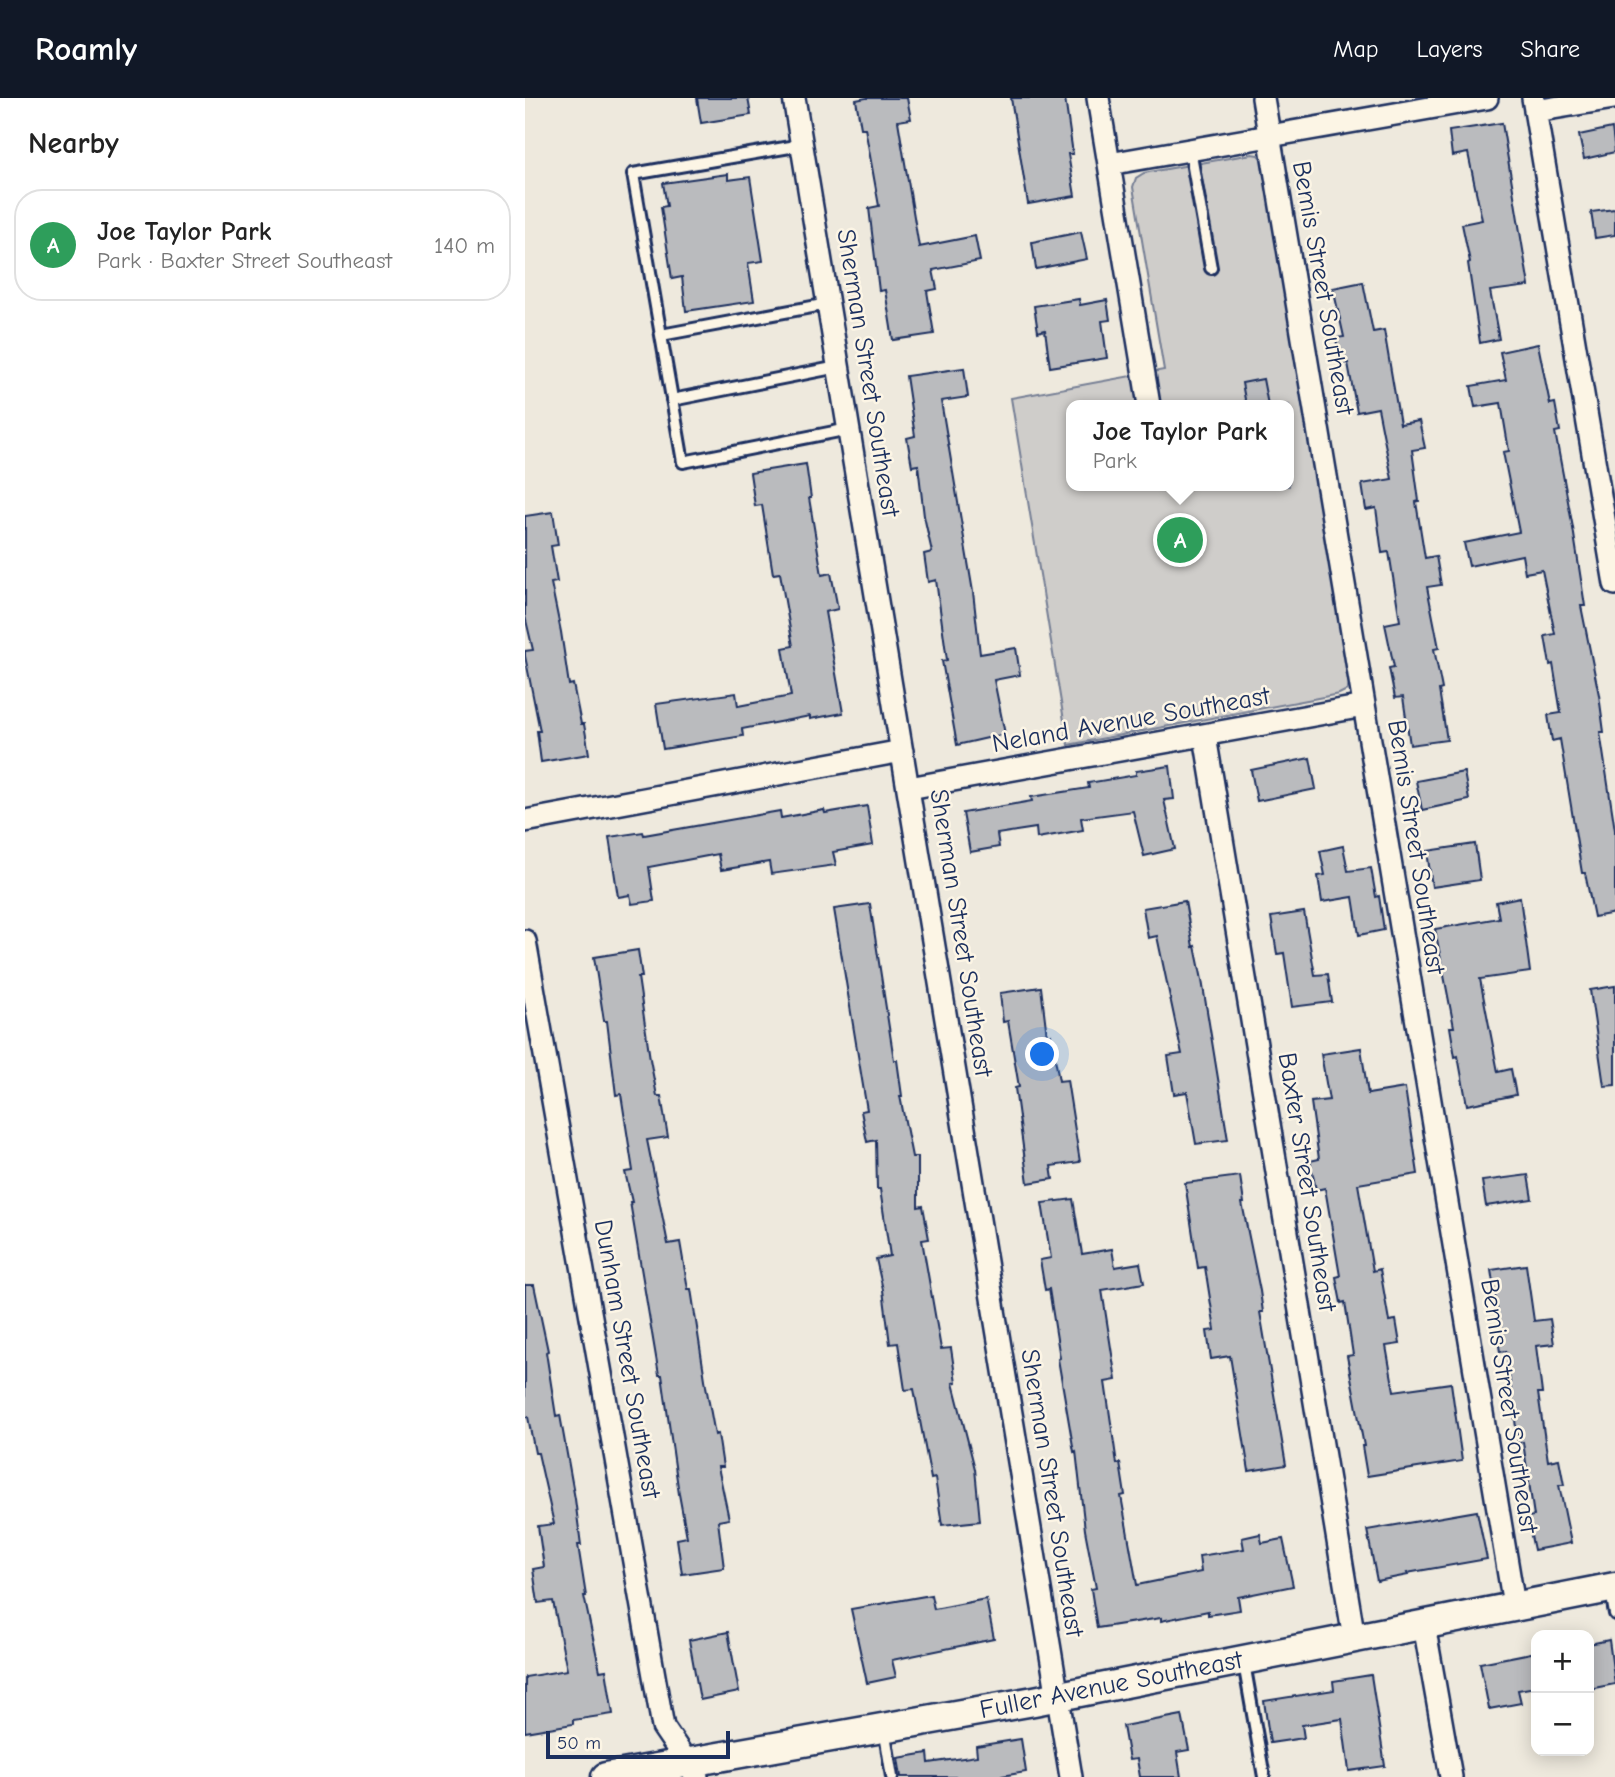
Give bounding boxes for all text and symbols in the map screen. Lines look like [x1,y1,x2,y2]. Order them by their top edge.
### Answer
text: Roamly [35,30,137,68]
text: Map [1333,35,1379,63]
text: Layers [1417,35,1482,63]
text: Share [1520,35,1580,63]
text: Nearby [28,126,119,161]
street label: Bemis Street Southeast [1286,159,1360,419]
text: Joe Taylor Park [97,217,271,247]
street label: Sherman Street Southeast [830,227,906,521]
text: A [47,232,59,259]
text: 140 m [434,232,495,259]
text: Park · Baxter Street Southeast [97,247,392,274]
popup [1066,400,1294,491]
text: Joe Taylor Park [1093,417,1267,447]
text: Park [1093,447,1137,474]
pin: A [1157,514,1203,566]
street label: Neland Avenue Southeast [990,681,1274,759]
street label: Bemis Street Southeast [1381,718,1451,978]
street label: Sherman Street Southeast [923,787,999,1081]
your location [1025,1037,1059,1071]
street label: Baxter Street Southeast [1272,1050,1343,1315]
street label: Dunham Street Southeast [588,1217,667,1502]
street label: Bemis Street Southeast [1474,1277,1544,1537]
street label: Sherman Street Southeast [1014,1347,1090,1641]
map controls [1531,1630,1594,1756]
button: + [1531,1630,1594,1693]
street label: Fuller Avenue Southeast [977,1645,1246,1725]
button: − [1531,1693,1594,1756]
scale bar [546,1728,730,1760]
text: 50 m [557,1732,601,1754]

